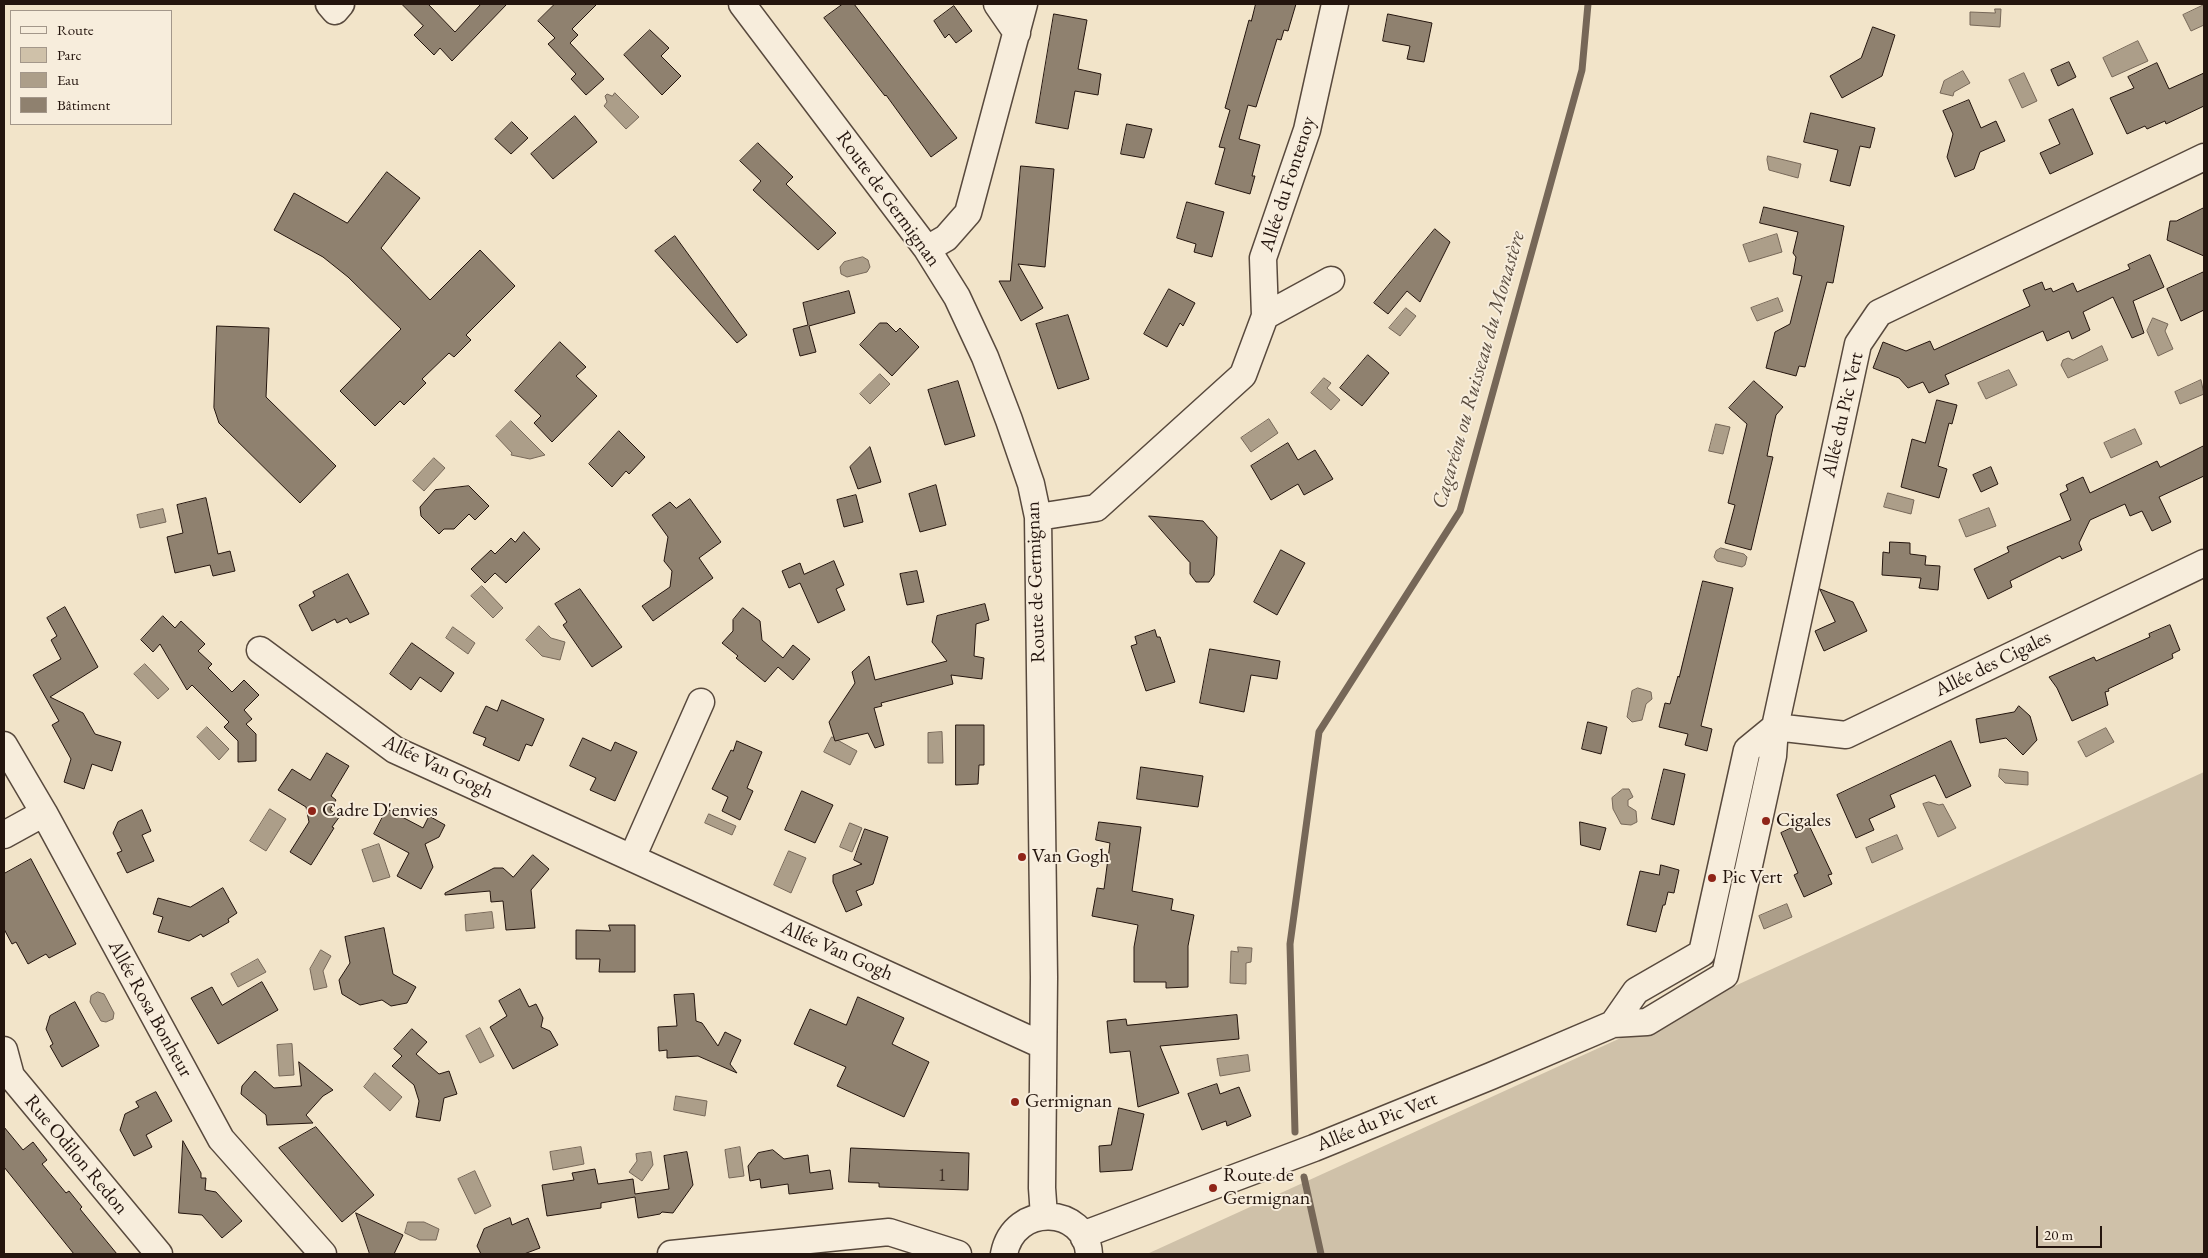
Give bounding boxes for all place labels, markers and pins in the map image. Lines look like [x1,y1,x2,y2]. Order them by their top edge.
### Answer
place label: Cadre D'envies [322,799,438,823]
marker: Cadre D'envies [306,805,318,817]
place label: Cigales [1776,809,1831,833]
marker: Cigales [1760,815,1772,827]
place label: Van Gogh [1032,845,1109,869]
marker: Van Gogh [1016,851,1028,863]
place label: Pic Vert [1722,866,1782,890]
marker: Pic Vert [1706,872,1718,884]
place label: Germignan [1025,1090,1112,1114]
marker: Germignan [1009,1096,1021,1108]
place label: Route de Germignan [1223,1164,1310,1211]
marker: Route de Germignan [1207,1182,1219,1194]

